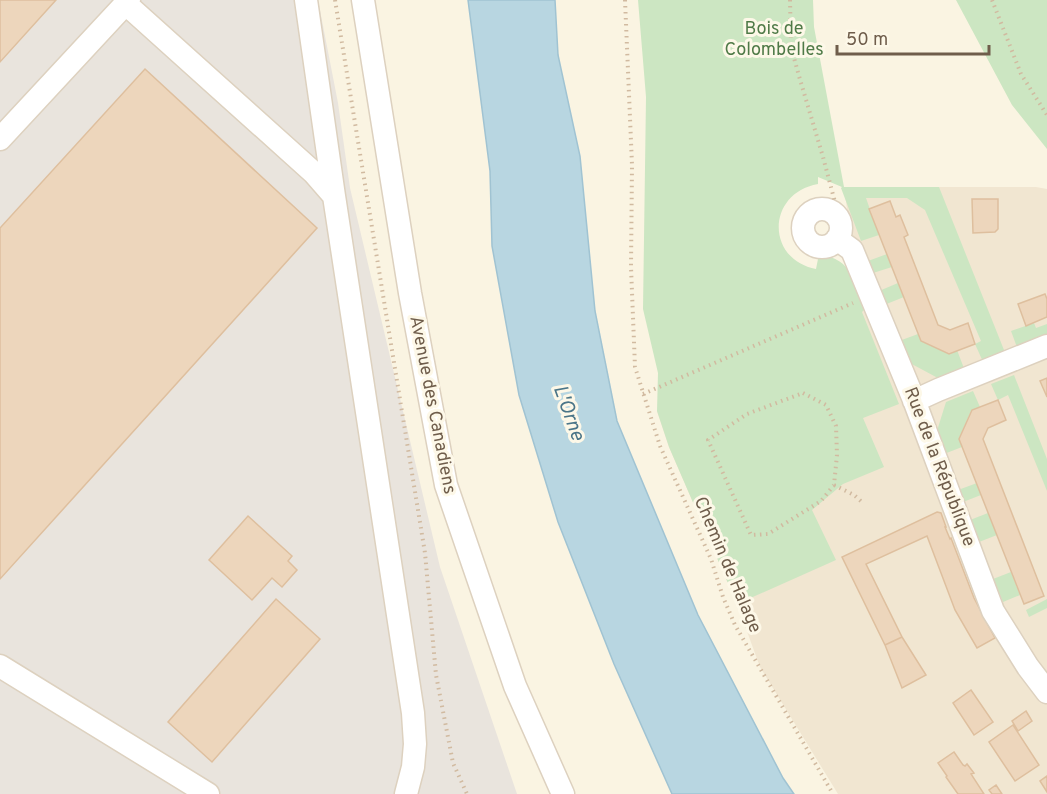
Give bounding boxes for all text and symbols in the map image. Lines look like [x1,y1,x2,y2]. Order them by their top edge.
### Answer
park label: Bois de Colombelles [724,18,824,62]
scale bar [837,18,988,56]
text: 50 m [846,29,888,52]
street label: Avenue des Canadiens [403,314,461,496]
water label: L'Orne [546,381,590,445]
street label: Rue de la République [898,384,980,550]
street label: Chemin de Halage [688,493,766,637]

